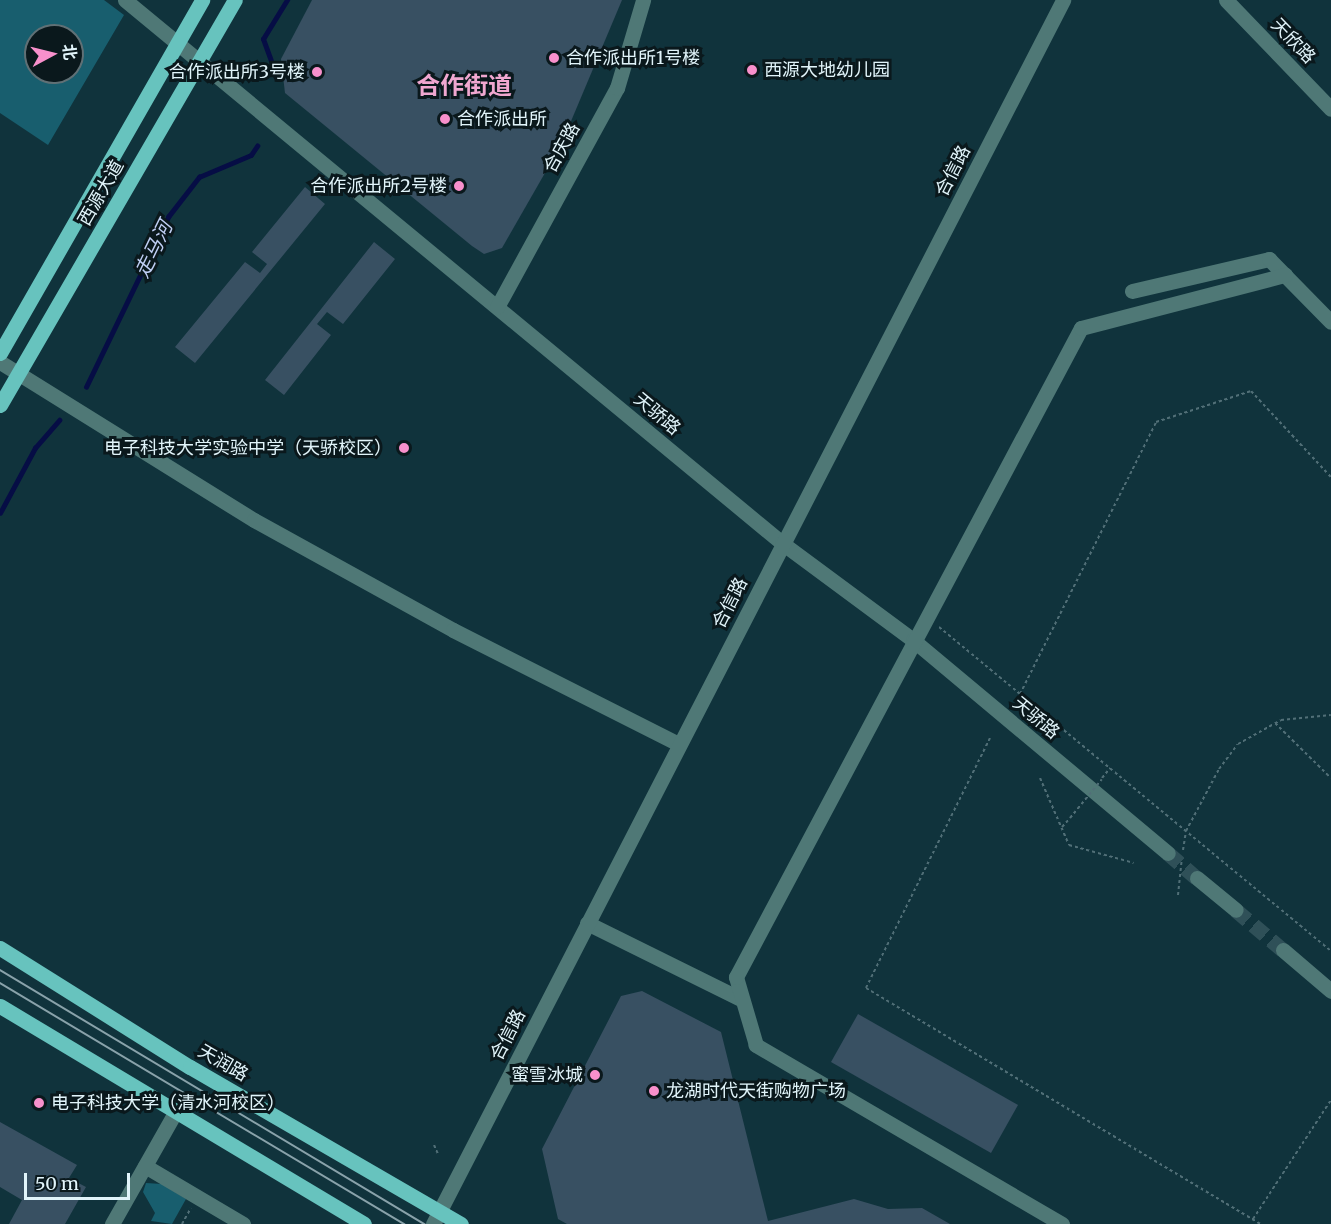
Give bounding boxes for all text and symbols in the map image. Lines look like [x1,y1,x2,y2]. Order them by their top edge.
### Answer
street label: 天欣路 [1266,14,1320,68]
north arrow [24,24,84,84]
text: 北 [59,43,81,61]
place label: 合作派出所1号楼 [566,47,700,69]
marker: 合作派出所1号楼 [547,51,561,65]
place label: 西源大地幼儿园 [764,59,890,81]
place label: 合作派出所3号楼 [169,61,305,83]
marker: 西源大地幼儿园 [745,63,759,77]
marker: 合作派出所3号楼 [310,65,324,79]
district label: 合作街道 [416,72,512,100]
place label: 合作派出所 [457,108,547,130]
marker: 合作派出所 [438,112,452,126]
street label: 合庆路 [539,119,585,177]
street label: 合信路 [931,142,975,200]
street label: 西源大道 [74,156,128,230]
place label: 合作派出所2号楼 [310,175,447,197]
marker: 合作派出所2号楼 [452,179,466,193]
water label: 走马河 [129,217,177,281]
street label: 天骄路 [629,388,685,440]
place label: 电子科技大学实验中学（天骄校区） [104,437,392,459]
marker: 电子科技大学实验中学（天骄校区） [397,441,411,455]
street label: 合信路 [708,574,752,632]
street label: 天骄路 [1008,692,1064,744]
street label: 合信路 [486,1006,530,1064]
street label: 天润路 [194,1040,252,1086]
place label: 蜜雪冰城 [511,1064,583,1086]
marker: 蜜雪冰城 [588,1068,602,1082]
place label: 龙湖时代天街购物广场 [666,1080,846,1102]
marker: 龙湖时代天街购物广场 [647,1084,661,1098]
place label: 电子科技大学（清水河校区） [51,1092,285,1114]
marker: 电子科技大学（清水河校区） [32,1096,46,1110]
scale bar [27,1161,134,1199]
text: 50 m [35,1172,79,1195]

